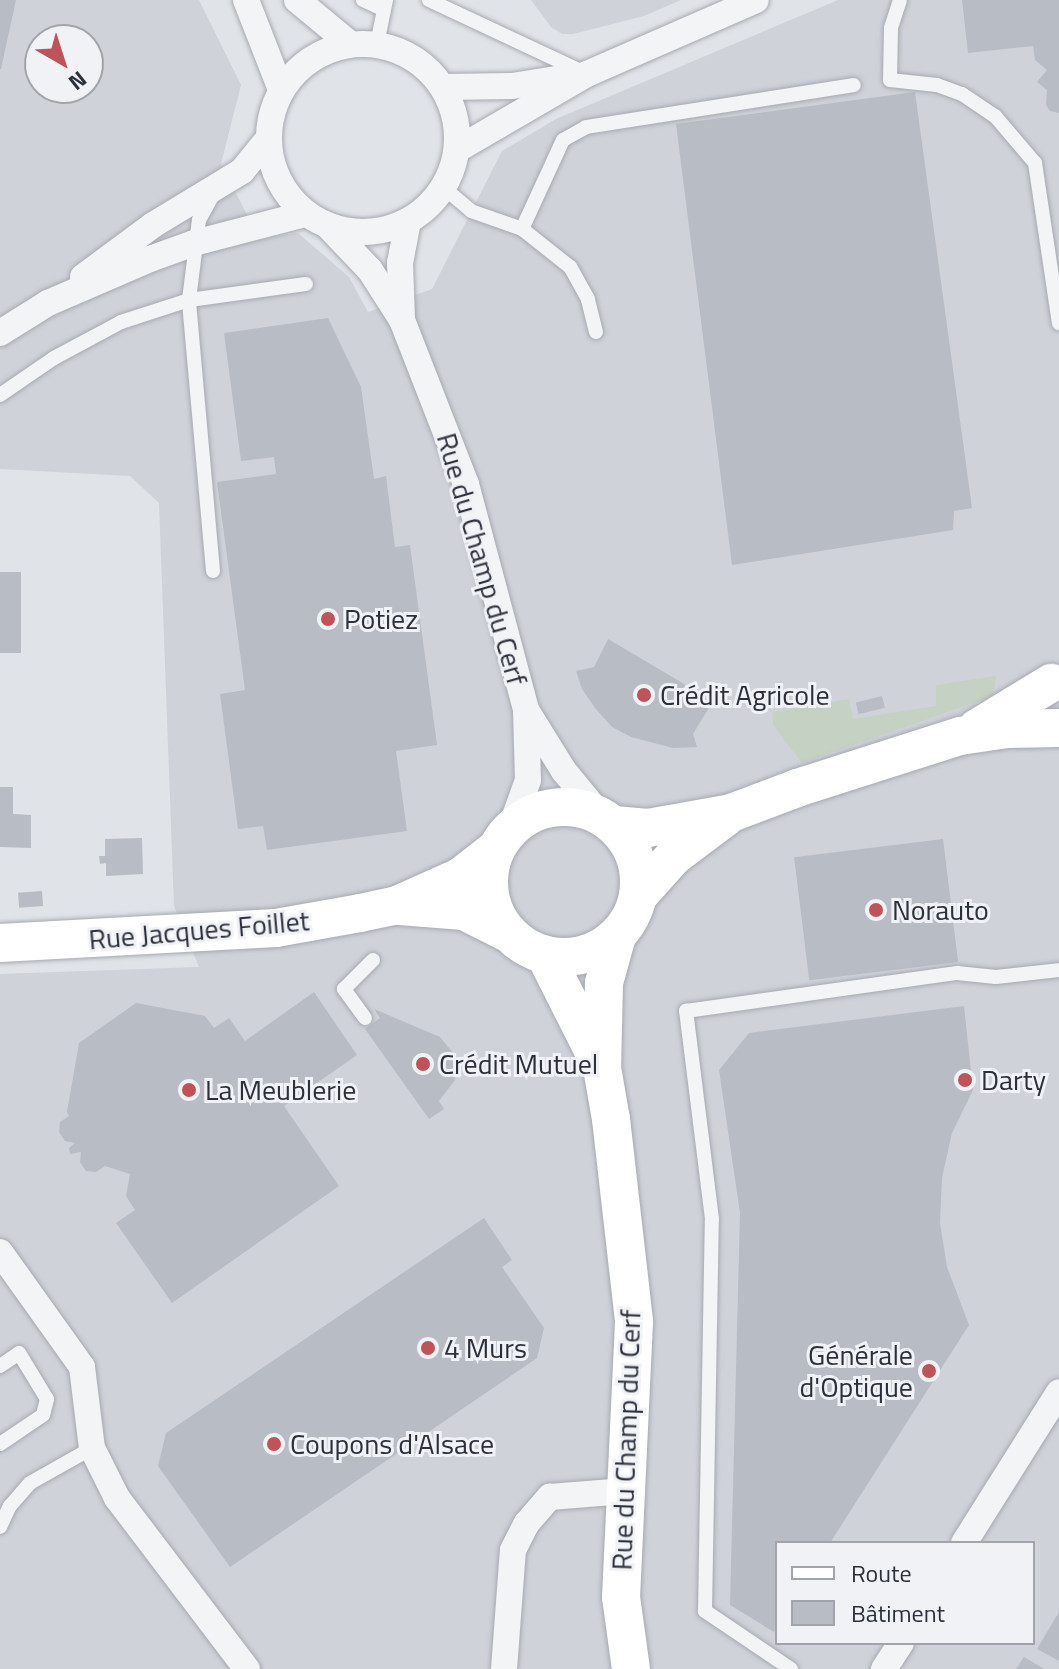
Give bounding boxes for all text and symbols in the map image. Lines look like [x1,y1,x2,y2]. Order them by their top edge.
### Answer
north arrow [24,24,104,104]
text: N [61,63,94,99]
street label: Rue du Champ du Cerf [430,429,534,689]
place label: Potiez [344,602,418,636]
marker: Potiez [319,610,337,628]
place label: Crédit Agricole [660,678,830,712]
marker: Crédit Agricole [635,686,653,704]
place label: Norauto [892,893,989,927]
marker: Norauto [867,901,885,919]
street label: Rue Jacques Foillet [87,904,311,956]
place label: Crédit Mutuel [439,1047,598,1081]
marker: Crédit Mutuel [414,1055,432,1073]
place label: Darty [981,1063,1046,1097]
marker: Darty [956,1071,974,1089]
place label: La Meublerie [205,1073,356,1107]
marker: La Meublerie [180,1081,198,1099]
street label: Rue du Champ du Cerf [605,1309,647,1571]
place label: 4 Murs [444,1331,527,1365]
place label: Générale d'Optique [800,1338,913,1404]
marker: 4 Murs [419,1339,437,1357]
marker: Générale d'Optique [920,1362,938,1380]
place label: Coupons d'Alsace [290,1427,494,1461]
marker: Coupons d'Alsace [265,1435,283,1453]
legend [775,1541,1035,1645]
text: Route [851,1555,912,1591]
text: Bâtiment [851,1595,945,1631]

